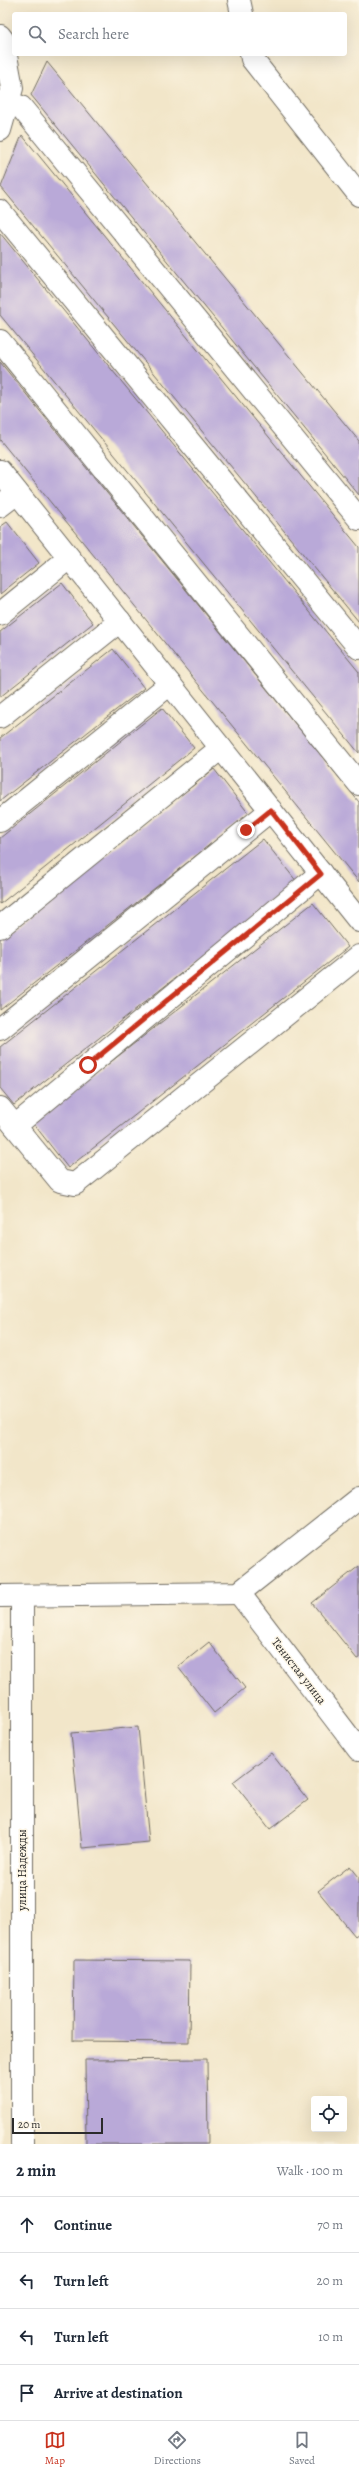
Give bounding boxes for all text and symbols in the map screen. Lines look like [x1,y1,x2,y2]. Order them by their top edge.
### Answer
search box [12,12,347,56]
icon: search [26,23,48,45]
text: Search here [58,24,129,44]
route end [237,821,255,839]
route start [79,1056,97,1074]
street label: Тенистая улица [268,1634,330,1708]
street label: улица Надежды [14,1829,30,1912]
map controls [311,2096,347,2132]
button: locate [311,2096,347,2132]
scale bar [12,2116,103,2135]
text: 20 m [18,2117,40,2132]
text: 2 min [16,2159,56,2182]
text: Walk · 100 m [277,2162,343,2179]
icon: ahead [16,2214,38,2236]
text: Continue [54,2215,112,2235]
text: 70 m [317,2216,343,2233]
icon: left [16,2270,38,2292]
text: Turn left [54,2271,109,2291]
text: 20 m [317,2272,343,2289]
icon: left [16,2326,38,2348]
text: Turn left [54,2327,109,2347]
text: 10 m [318,2328,343,2345]
icon: arrive [16,2382,38,2404]
text: Arrive at destination [54,2383,183,2403]
tab: Map [44,2429,66,2468]
tab: Directions [154,2429,201,2468]
tab: Saved [289,2429,315,2468]

